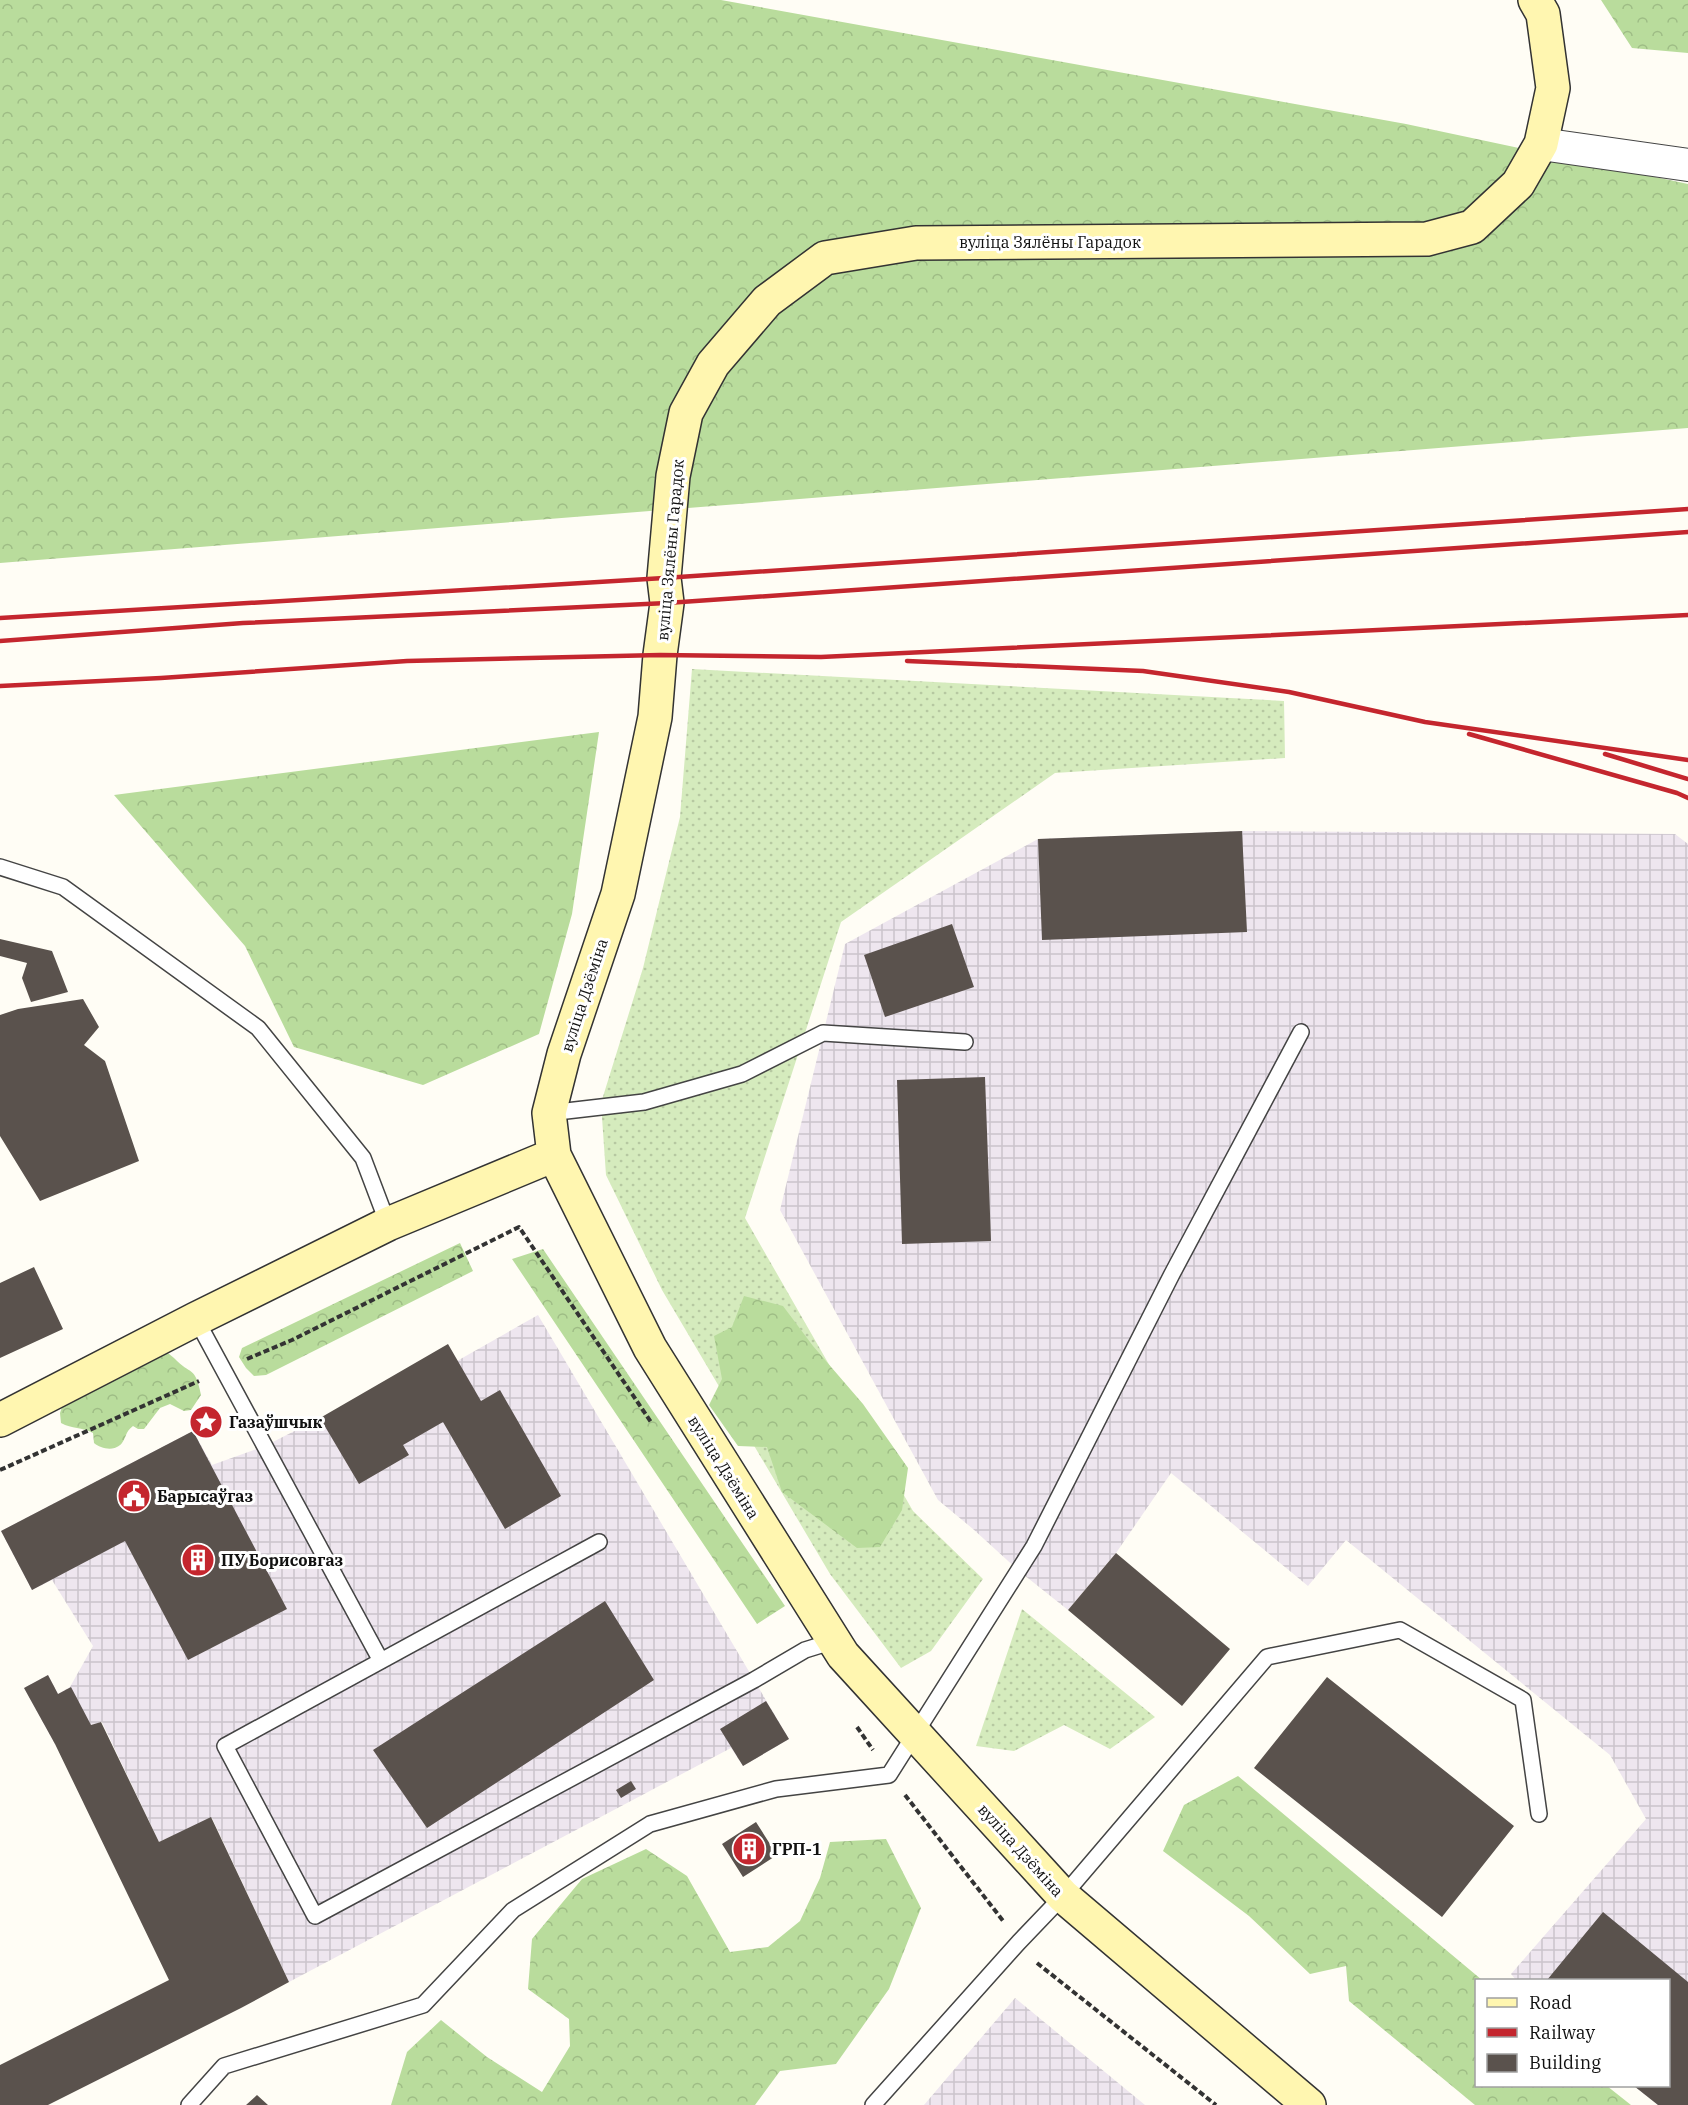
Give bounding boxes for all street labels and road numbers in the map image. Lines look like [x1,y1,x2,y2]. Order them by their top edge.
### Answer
street label: вуліца Зялёны Гарадок [959,232,1142,252]
street label: вуліца Зялёны Гарадок [652,458,688,642]
street label: вуліца Дзёміна [556,935,612,1054]
street label: вуліца Дзёміна [684,1412,764,1523]
street label: вуліца Дзёміна [974,1799,1068,1901]

